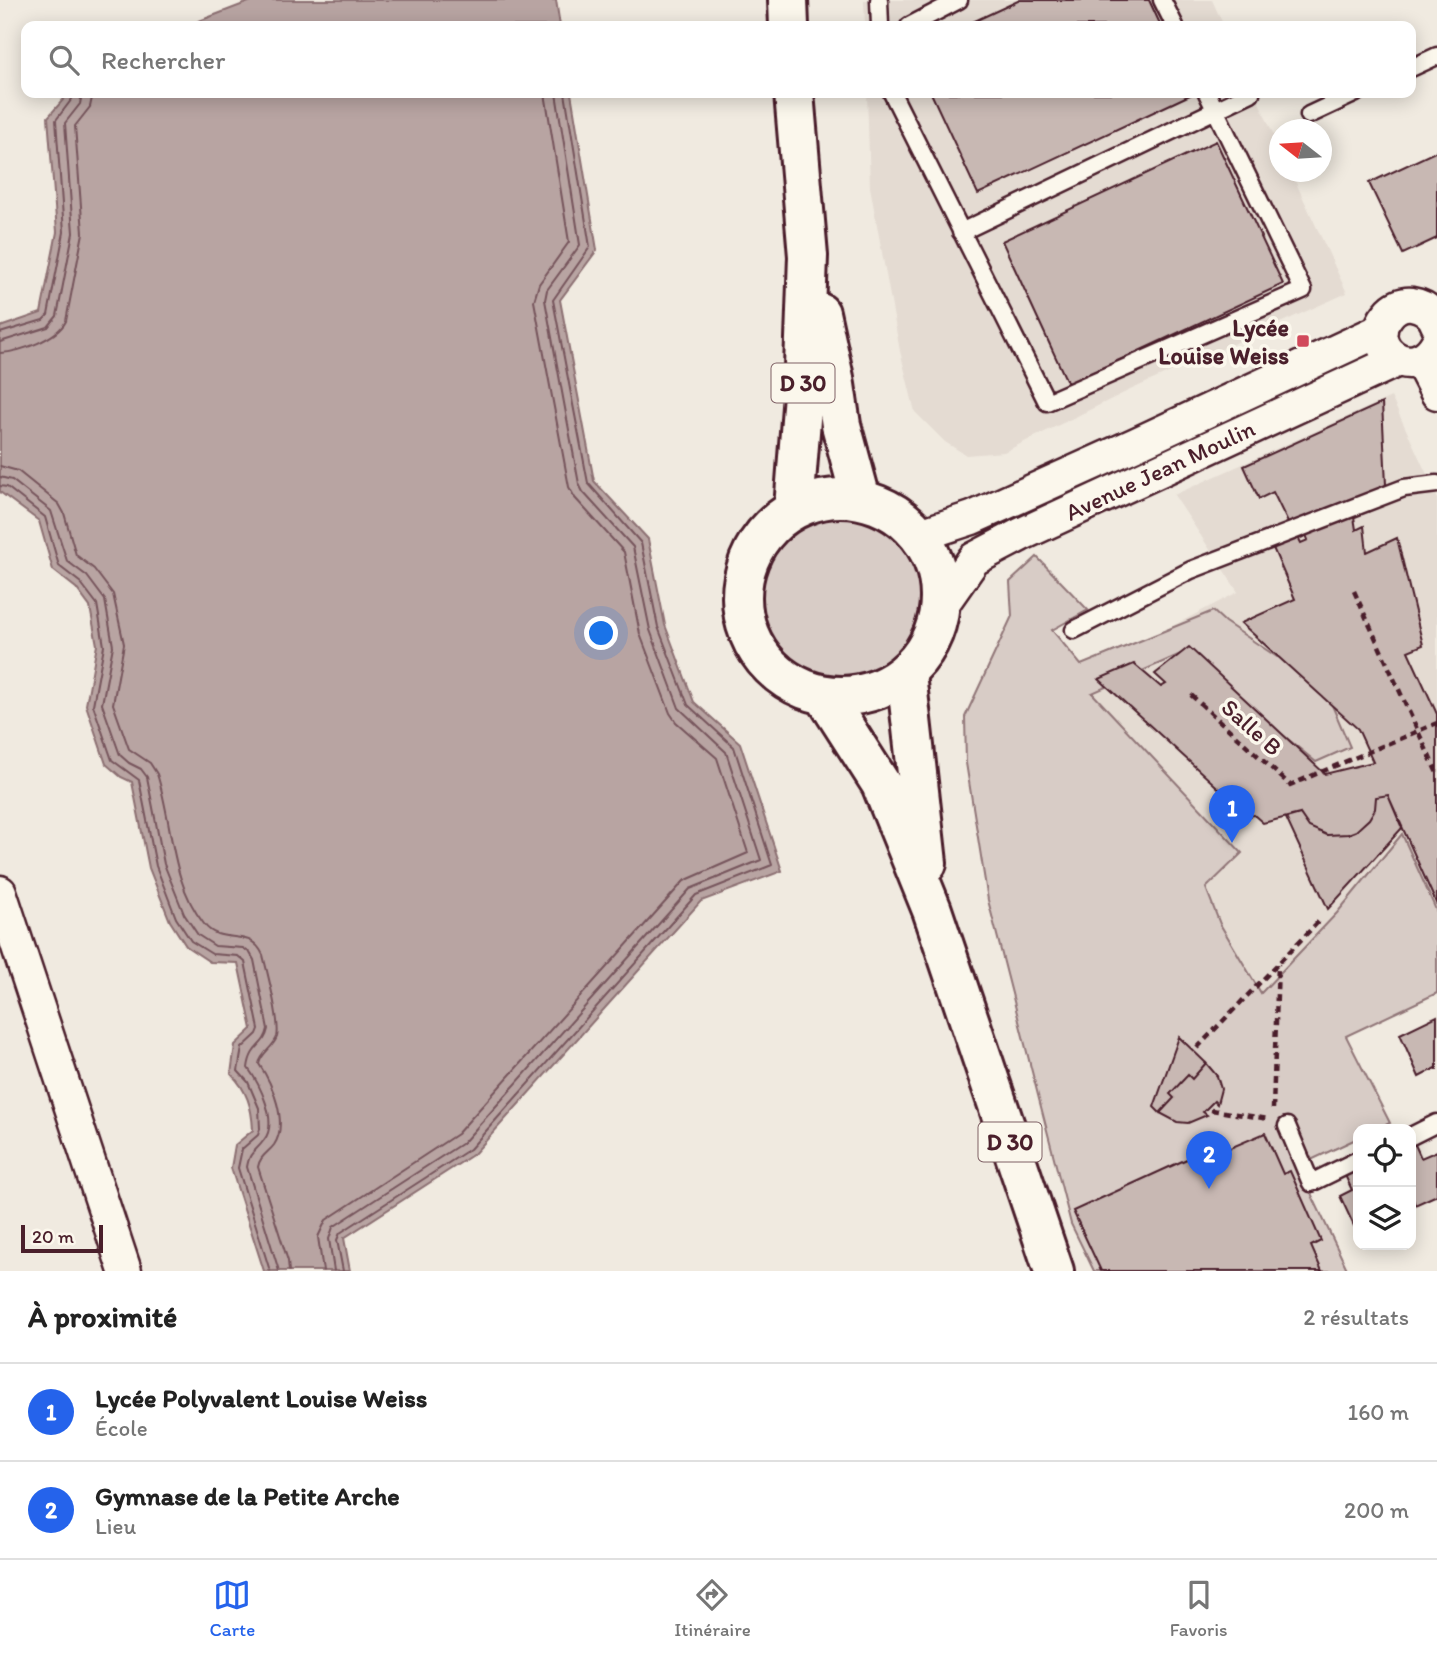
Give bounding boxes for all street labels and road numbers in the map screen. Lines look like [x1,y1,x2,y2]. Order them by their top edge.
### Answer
road number: D 30 [772,364,834,402]
street label: Avenue Jean Moulin [1061,413,1260,527]
street label: Salle B [1216,692,1288,762]
road number: D 30 [978,1122,1042,1162]

